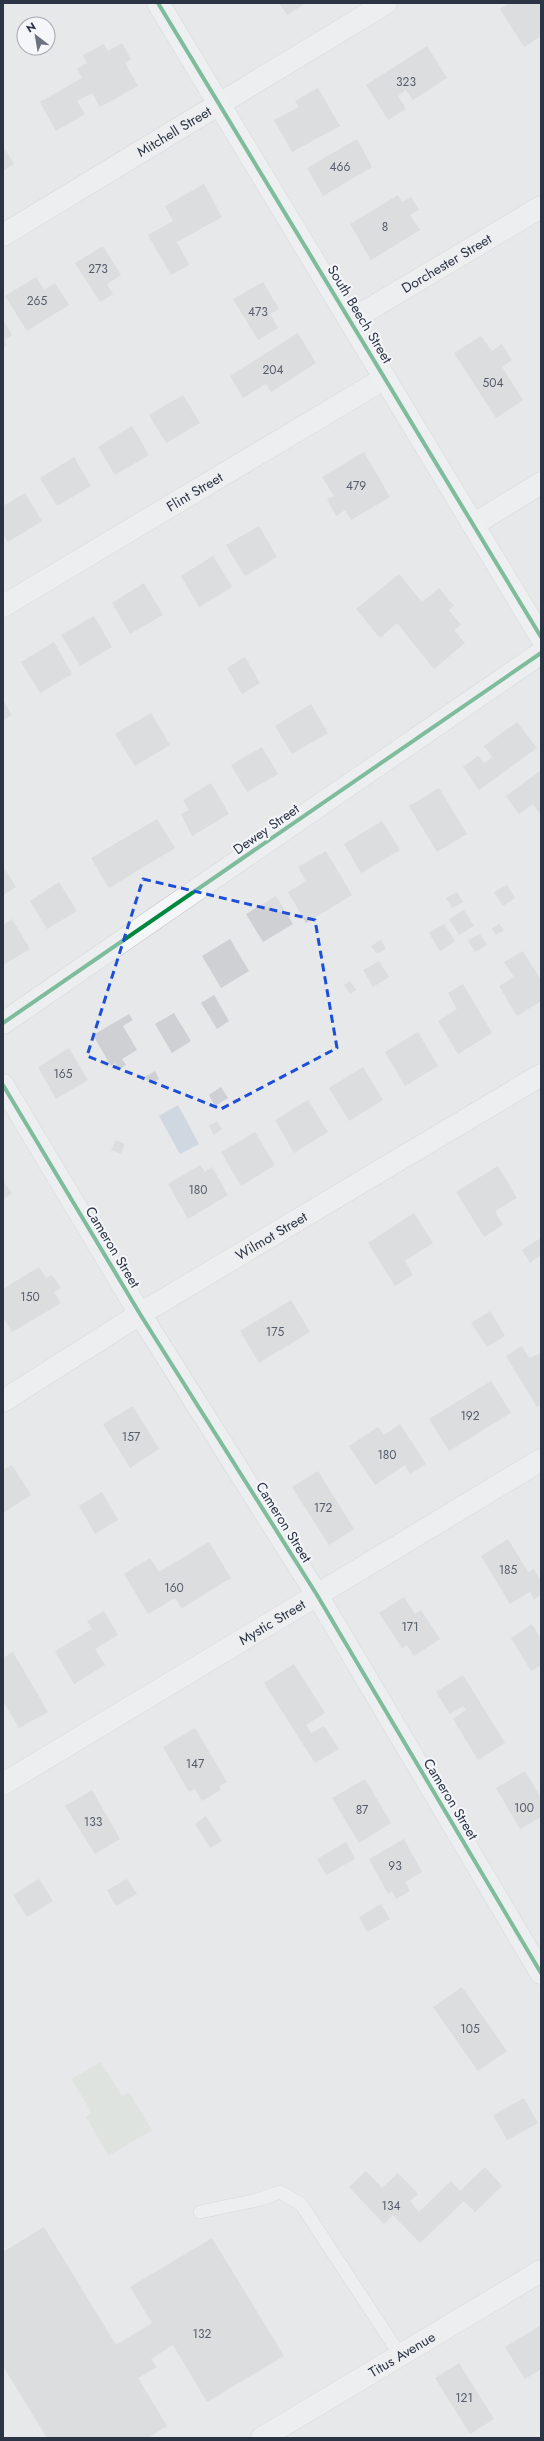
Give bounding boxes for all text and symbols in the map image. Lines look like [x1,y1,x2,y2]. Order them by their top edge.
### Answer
north arrow [16,16,56,56]
text: N [23,18,39,37]
house number: 323 [396,73,416,91]
street label: Mitchell Street [133,101,216,162]
house number: 466 [330,158,350,176]
house number: 8 [382,218,388,236]
street label: Dorchester Street [398,228,496,298]
house number: 273 [88,260,108,278]
street label: South Beech Street [323,261,398,367]
house number: 265 [27,292,47,310]
house number: 473 [248,303,268,321]
house number: 204 [262,361,284,379]
house number: 504 [483,374,503,392]
street label: Flint Street [163,467,227,516]
house number: 479 [346,477,366,495]
street label: Dewey Street [229,798,304,859]
house number: 165 [53,1065,73,1083]
house number: 180 [188,1181,208,1199]
street label: Cameron Street [81,1203,145,1292]
street label: Wilmot Street [232,1206,311,1265]
house number: 150 [20,1288,40,1306]
house number: 175 [266,1323,284,1341]
house number: 192 [460,1407,480,1425]
house number: 157 [122,1428,141,1446]
house number: 180 [377,1446,397,1464]
street label: Cameron Street [251,1478,317,1567]
house number: 172 [314,1499,332,1517]
house number: 185 [499,1561,518,1579]
house number: 160 [164,1579,184,1597]
street label: Mystic Street [235,1594,310,1650]
house number: 171 [401,1618,419,1636]
house number: 147 [186,1755,205,1773]
street label: Cameron Street [419,1755,483,1844]
house number: 100 [514,1799,534,1817]
house number: 87 [356,1801,369,1819]
house number: 133 [84,1813,103,1831]
house number: 93 [388,1857,402,1875]
house number: 105 [460,2020,480,2038]
house number: 134 [382,2197,400,2215]
house number: 132 [193,2325,212,2343]
street label: Titus Avenue [365,2327,439,2382]
house number: 121 [455,2389,473,2407]

